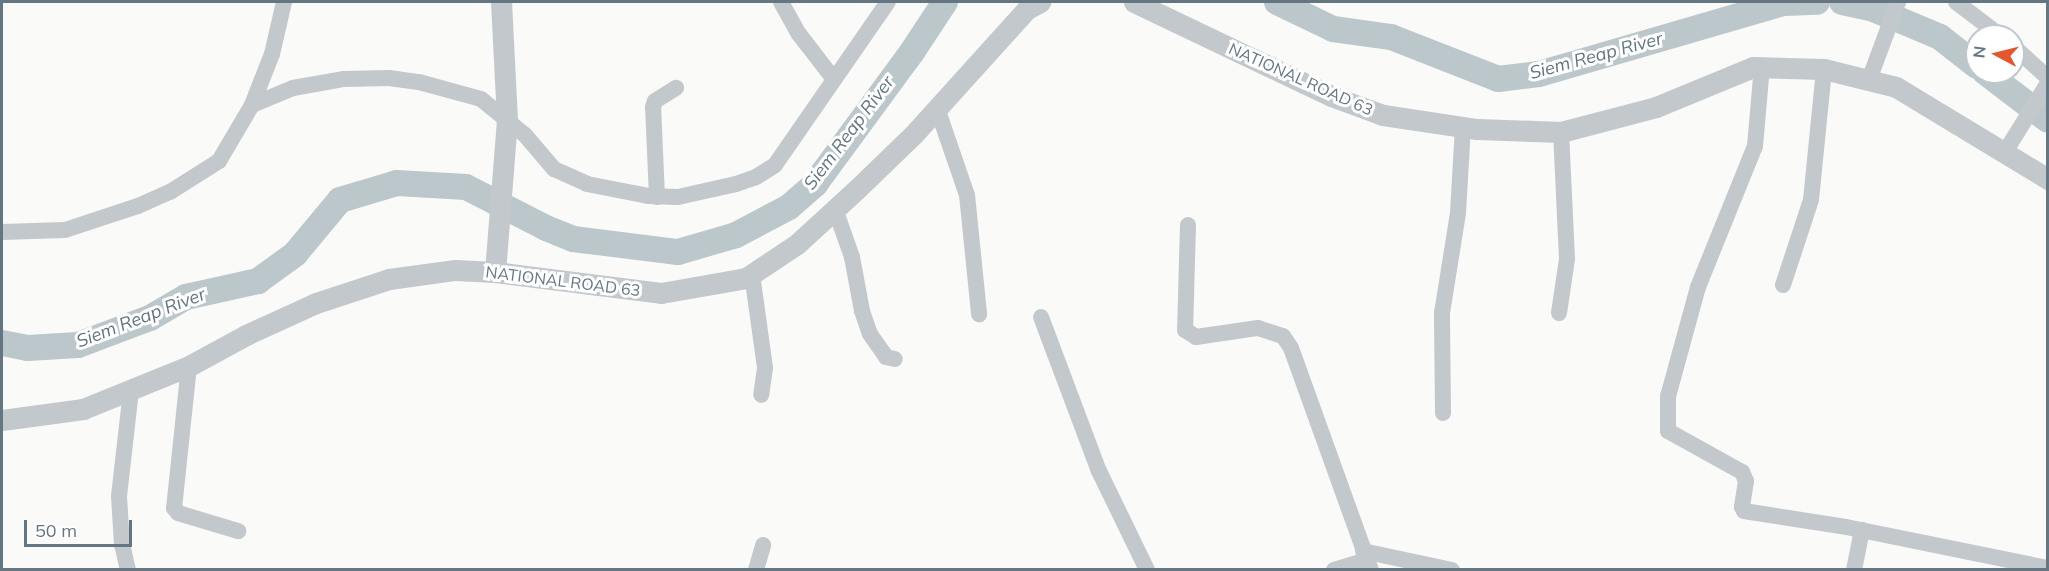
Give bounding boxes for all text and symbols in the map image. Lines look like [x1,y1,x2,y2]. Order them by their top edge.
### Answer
north arrow [1965,24,2025,84]
water label: Siem Reap River [1527,28,1665,84]
street label: NATIONAL ROAD 63 [1226,39,1376,119]
text: N [1968,45,1990,59]
water label: Siem Reap River [799,72,899,194]
street label: NATIONAL ROAD 63 [485,262,641,300]
water label: Siem Reap River [73,283,209,353]
scale bar [27,508,135,546]
text: 50 m [35,519,77,542]

